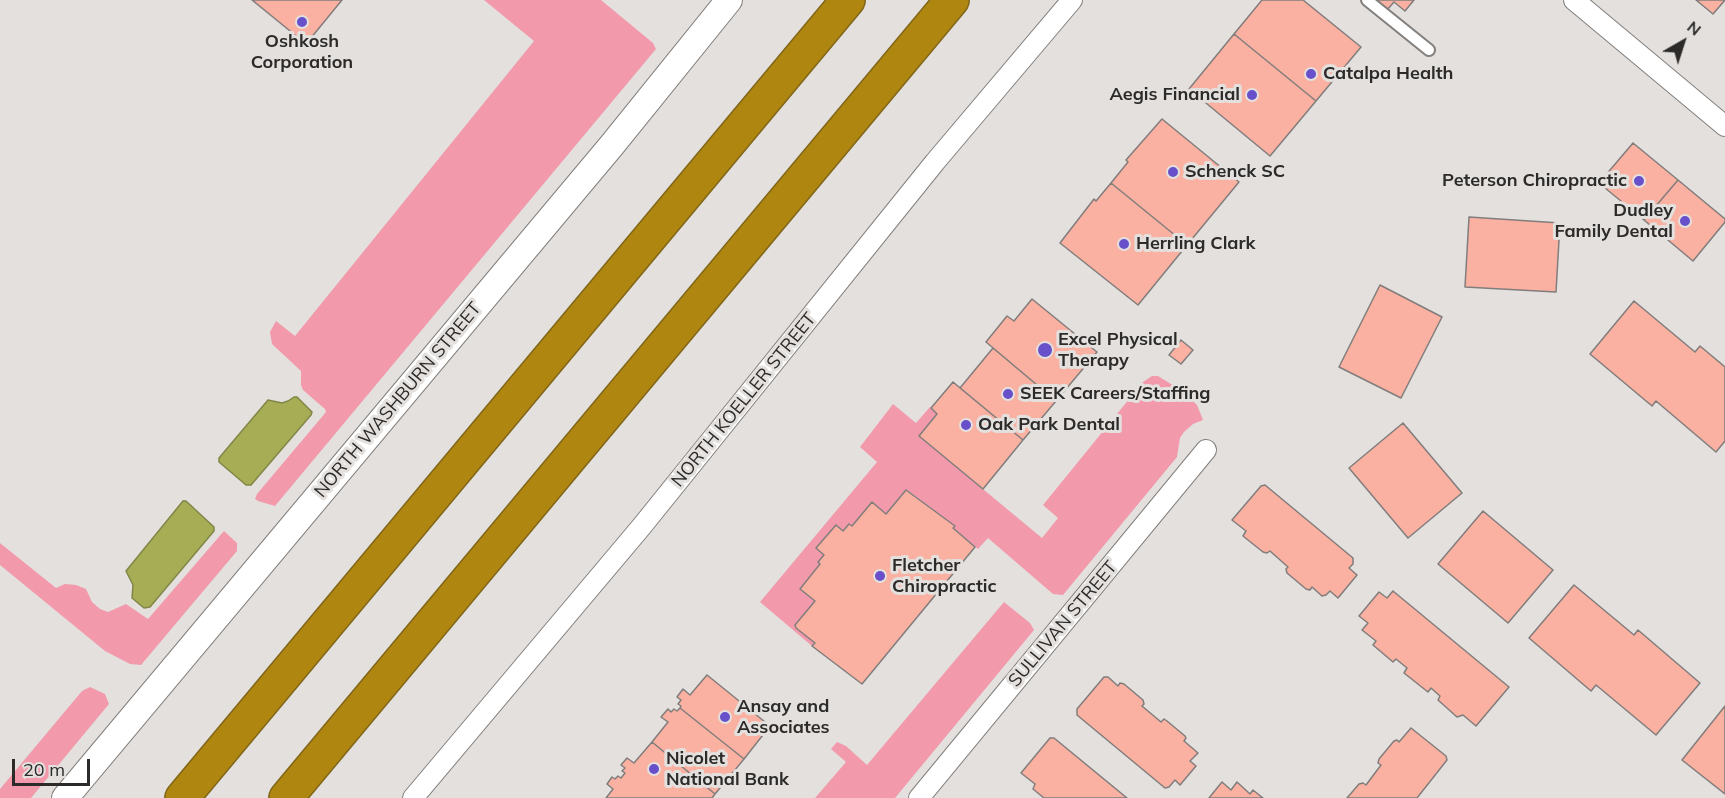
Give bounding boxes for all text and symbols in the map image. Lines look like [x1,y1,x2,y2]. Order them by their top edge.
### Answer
north arrow [1653,12,1713,72]
marker: Oshkosh Corporation [295,15,309,29]
text: N [1683,16,1705,40]
place label: Oshkosh Corporation [251,31,353,74]
place label: Catalpa Health [1323,63,1453,85]
marker: Catalpa Health [1304,67,1318,81]
place label: Aegis Financial [1109,84,1240,106]
marker: Aegis Financial [1245,88,1259,102]
place label: Schenck SC [1185,161,1285,183]
marker: Schenck SC [1166,165,1180,179]
place label: Peterson Chiropractic [1442,170,1627,192]
marker: Peterson Chiropractic [1632,174,1646,188]
place label: Dudley Family Dental [1555,200,1673,242]
marker: Dudley Family Dental [1678,214,1692,228]
place label: Herrling Clark [1136,233,1256,255]
marker: Herrling Clark [1117,237,1131,251]
street label: NORTH WASHBURN STREET [310,298,486,502]
street label: NORTH KOELLER STREET [667,309,821,491]
place label: Excel Physical Therapy [1058,329,1178,372]
marker: Excel Physical Therapy [1036,341,1054,359]
place label: SEEK Careers/Staffing [1020,383,1211,405]
marker: SEEK Careers/Staffing [1001,387,1015,401]
place label: Oak Park Dental [978,414,1120,436]
marker: Oak Park Dental [959,418,973,432]
place label: Fletcher Chiropractic [892,555,996,598]
street label: SULLIVAN STREET [1004,557,1122,691]
marker: Fletcher Chiropractic [873,569,887,583]
place label: Ansay and Associates [737,696,830,738]
marker: Ansay and Associates [718,710,732,724]
scale bar [15,747,93,785]
place label: Nicolet National Bank [666,748,789,790]
text: 20 m [23,758,65,781]
marker: Nicolet National Bank [647,762,661,776]

